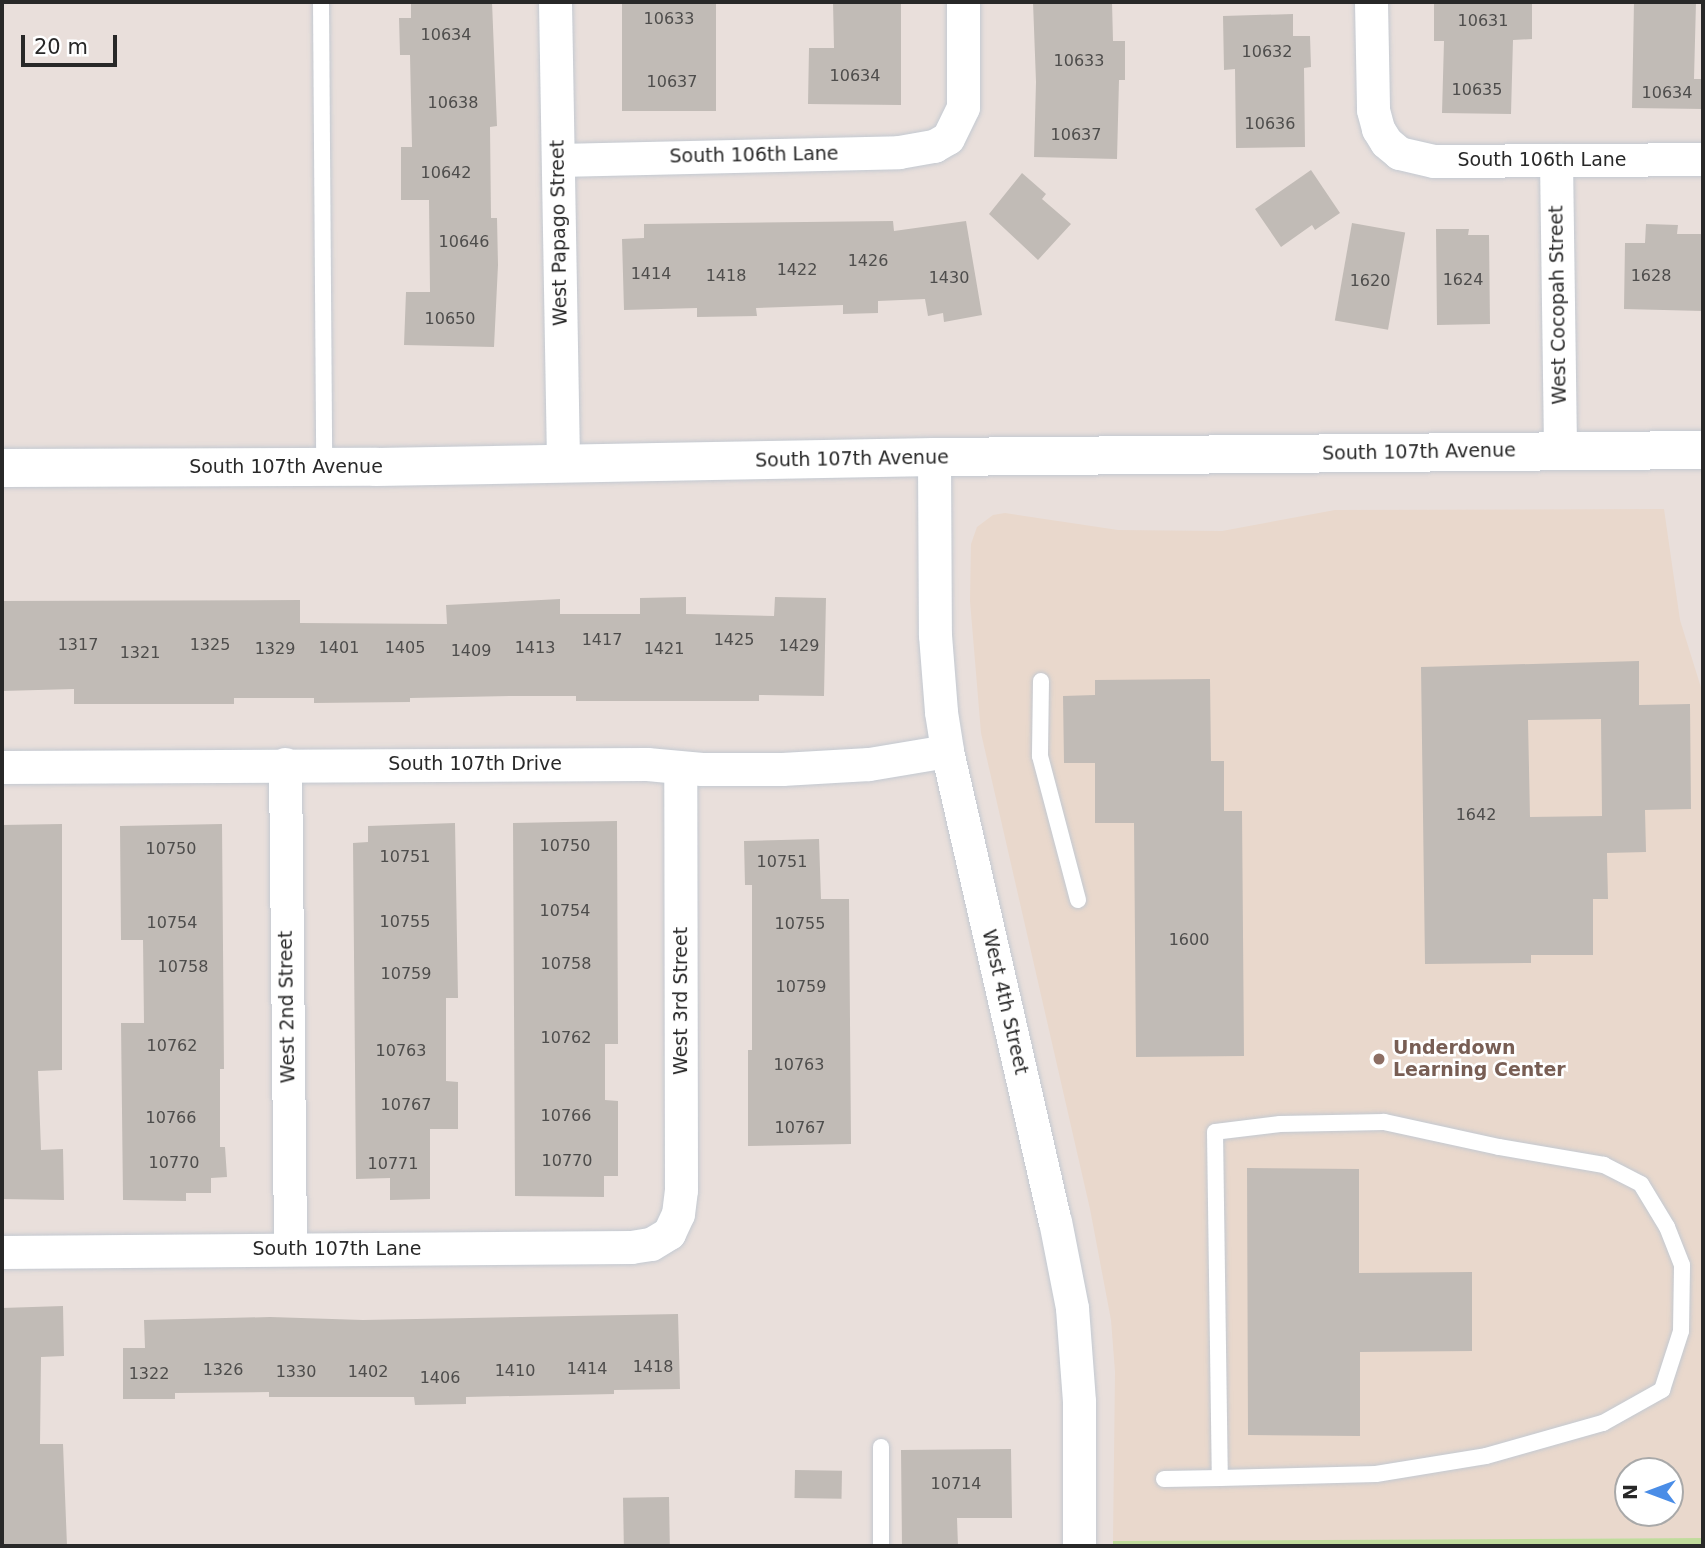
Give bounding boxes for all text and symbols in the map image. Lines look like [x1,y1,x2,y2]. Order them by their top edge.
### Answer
house number: 10633 [644,9,694,29]
house number: 10631 [1458,11,1508,31]
scale bar [24,21,121,65]
house number: 10634 [421,25,471,45]
text: 20 m [34,35,88,59]
house number: 10632 [1242,42,1292,62]
house number: 10633 [1054,51,1104,71]
house number: 10634 [830,66,880,86]
house number: 10637 [647,72,697,92]
house number: 10635 [1452,80,1502,100]
house number: 10634 [1642,83,1692,103]
house number: 10638 [428,93,478,113]
house number: 10636 [1245,114,1295,134]
house number: 10637 [1051,125,1101,145]
street label: West Papago Street [546,140,572,326]
street label: South 106th Lane [669,142,839,168]
street label: South 106th Lane [1457,149,1627,171]
house number: 10642 [421,163,471,183]
street label: West Cocopah Street [1545,205,1571,405]
house number: 10646 [439,232,489,252]
house number: 1426 [848,251,888,271]
house number: 1422 [777,260,817,280]
house number: 1414 [631,264,671,284]
house number: 1418 [706,266,746,286]
house number: 1628 [1631,266,1671,286]
house number: 1430 [929,268,969,288]
house number: 1624 [1443,270,1483,290]
house number: 1620 [1350,271,1390,291]
house number: 10650 [425,309,475,329]
street label: South 107th Avenue [1322,439,1516,465]
street label: South 107th Avenue [755,446,949,472]
street label: South 107th Avenue [189,456,383,478]
house number: 1417 [582,630,622,650]
house number: 1425 [714,630,754,650]
house number: 1317 [58,635,98,655]
house number: 1325 [190,635,230,655]
house number: 1429 [779,636,819,656]
house number: 1401 [319,638,359,658]
house number: 1405 [385,638,425,658]
house number: 1413 [515,638,555,658]
house number: 1329 [255,639,295,659]
house number: 1421 [644,639,684,659]
house number: 1409 [451,641,491,661]
house number: 1321 [120,643,160,663]
street label: South 107th Drive [388,753,562,775]
house number: 1642 [1456,805,1496,825]
house number: 10750 [540,836,590,856]
house number: 10750 [146,839,196,859]
house number: 10751 [380,847,430,867]
house number: 10751 [757,852,807,872]
house number: 10754 [540,901,590,921]
house number: 10755 [380,912,430,932]
house number: 10754 [147,913,197,933]
house number: 10755 [775,914,825,934]
street label: West 3rd Street [670,927,692,1075]
street label: West 4th Street [977,927,1033,1077]
street label: West 2nd Street [274,930,300,1084]
house number: 1600 [1169,930,1209,950]
house number: 10758 [541,954,591,974]
house number: 10758 [158,957,208,977]
house number: 10759 [381,964,431,984]
house number: 10759 [776,977,826,997]
house number: 10762 [541,1028,591,1048]
house number: 10762 [147,1036,197,1056]
place label: Underdown Learning Center [1393,1037,1566,1081]
house number: 10763 [376,1041,426,1061]
marker: Underdown Learning Center [1371,1051,1387,1067]
house number: 10763 [774,1055,824,1075]
house number: 10767 [381,1095,431,1115]
house number: 10766 [541,1106,591,1126]
house number: 10766 [146,1108,196,1128]
house number: 10767 [775,1118,825,1138]
house number: 10770 [542,1151,592,1171]
house number: 10770 [149,1153,199,1173]
house number: 10771 [368,1154,418,1174]
street label: South 107th Lane [252,1238,422,1260]
house number: 1418 [633,1357,673,1377]
house number: 1414 [567,1359,607,1379]
house number: 1326 [203,1360,243,1380]
house number: 1410 [495,1361,535,1381]
house number: 1330 [276,1362,316,1382]
house number: 1402 [348,1362,388,1382]
house number: 1322 [129,1364,169,1384]
house number: 1406 [420,1368,460,1388]
north arrow [1614,1457,1684,1527]
house number: 10714 [931,1474,981,1494]
text: N [1619,1484,1641,1500]

